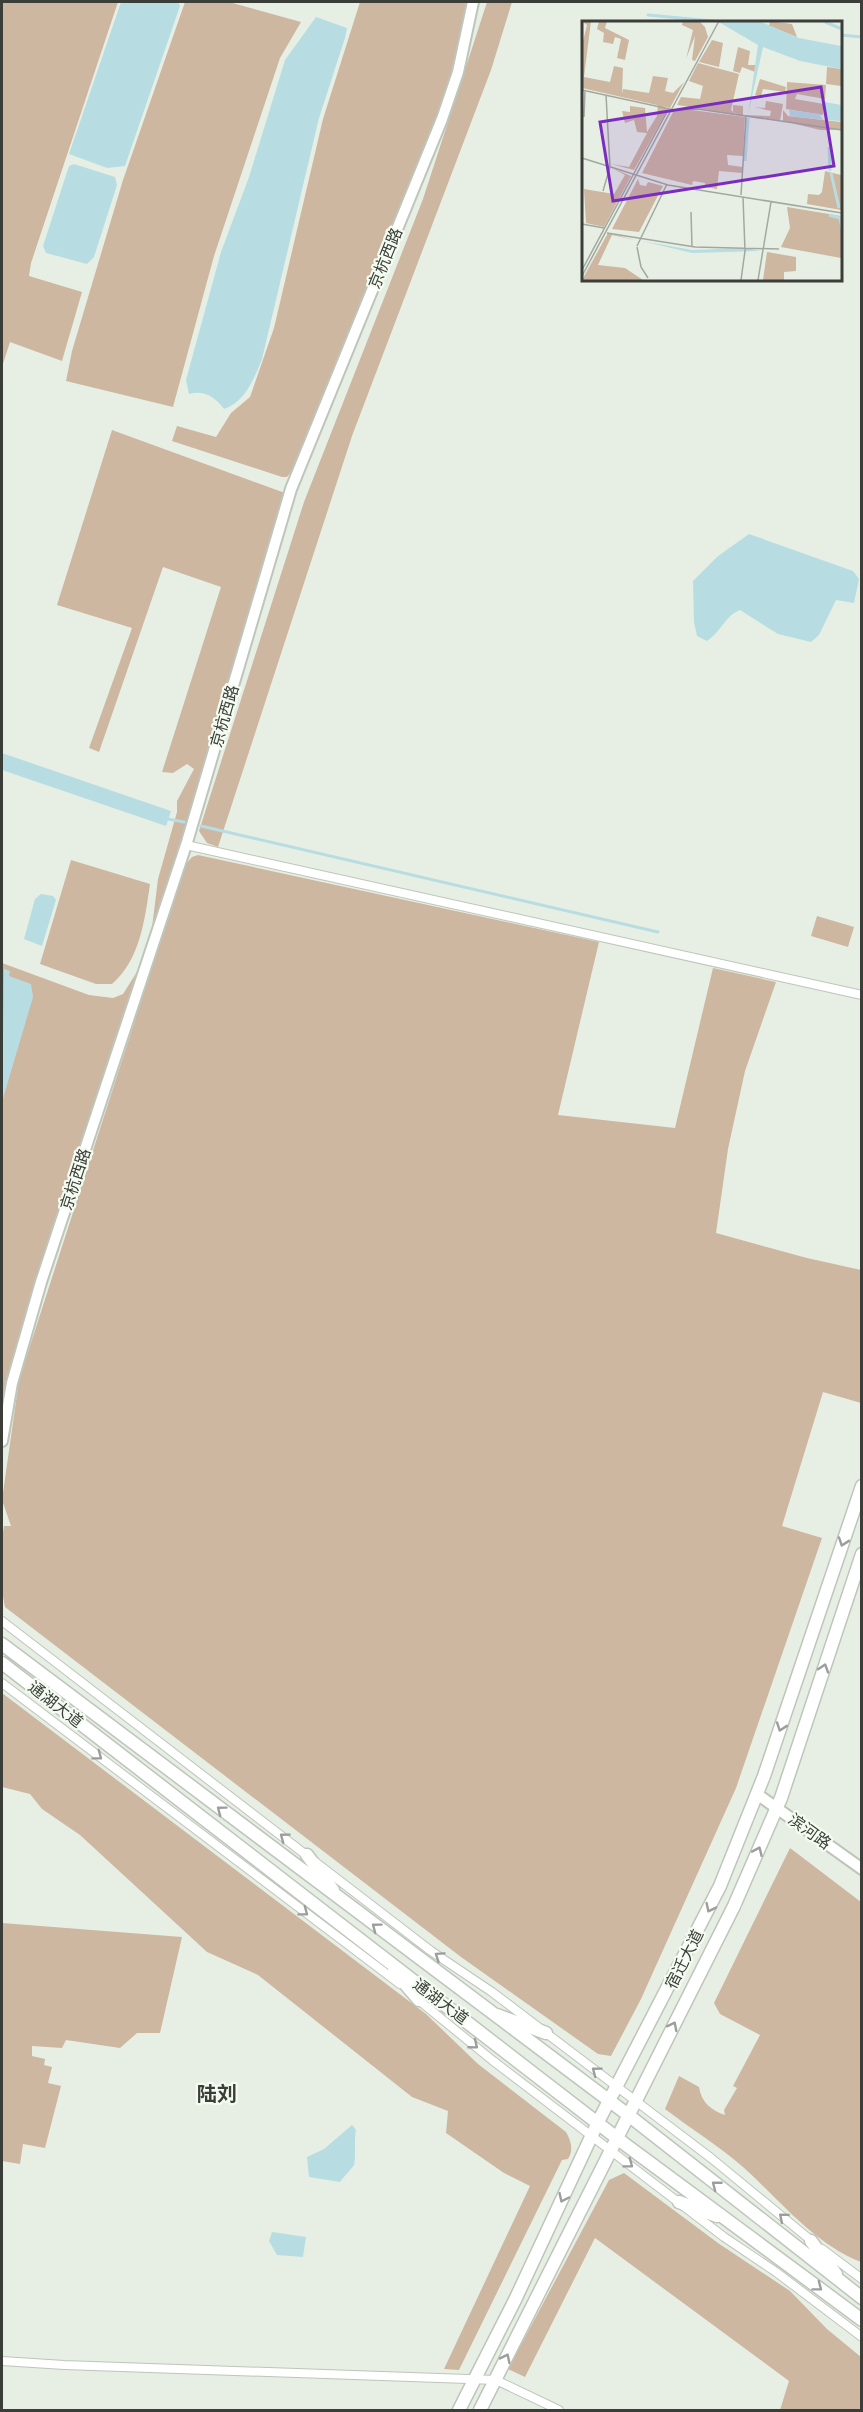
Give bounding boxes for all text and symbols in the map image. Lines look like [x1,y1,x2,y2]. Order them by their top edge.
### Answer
inset map [582,21,842,280]
street label: 京杭西路 [365,225,405,291]
street label: 京杭西路 [207,683,241,749]
street label: 京杭西路 [57,1146,93,1212]
one-way arrow [838,1536,850,1547]
one-way arrow [817,1663,829,1674]
street label: 通湖大道 [25,1677,87,1731]
one-way arrow [775,1721,788,1732]
one-way arrow [92,1749,103,1760]
one-way arrow [217,1806,228,1817]
street label: 滨河路 [785,1810,835,1852]
one-way arrow [280,1834,291,1845]
one-way arrow [751,1847,763,1858]
one-way arrow [705,1902,717,1913]
one-way arrow [298,1904,309,1915]
one-way arrow [372,1924,383,1935]
street label: 宿迁大道 [661,1926,707,1992]
one-way arrow [435,1952,446,1963]
street label: 通湖大道 [410,1975,472,2027]
one-way arrow [666,2022,677,2033]
one-way arrow [467,2038,478,2049]
one-way arrow [592,2067,603,2078]
district label: 陆刘 [197,2082,237,2105]
one-way arrow [622,2156,633,2167]
one-way arrow [712,2181,723,2192]
one-way arrow [559,2191,571,2202]
one-way arrow [778,2214,789,2225]
one-way arrow [811,2279,822,2290]
one-way arrow [499,2354,510,2365]

